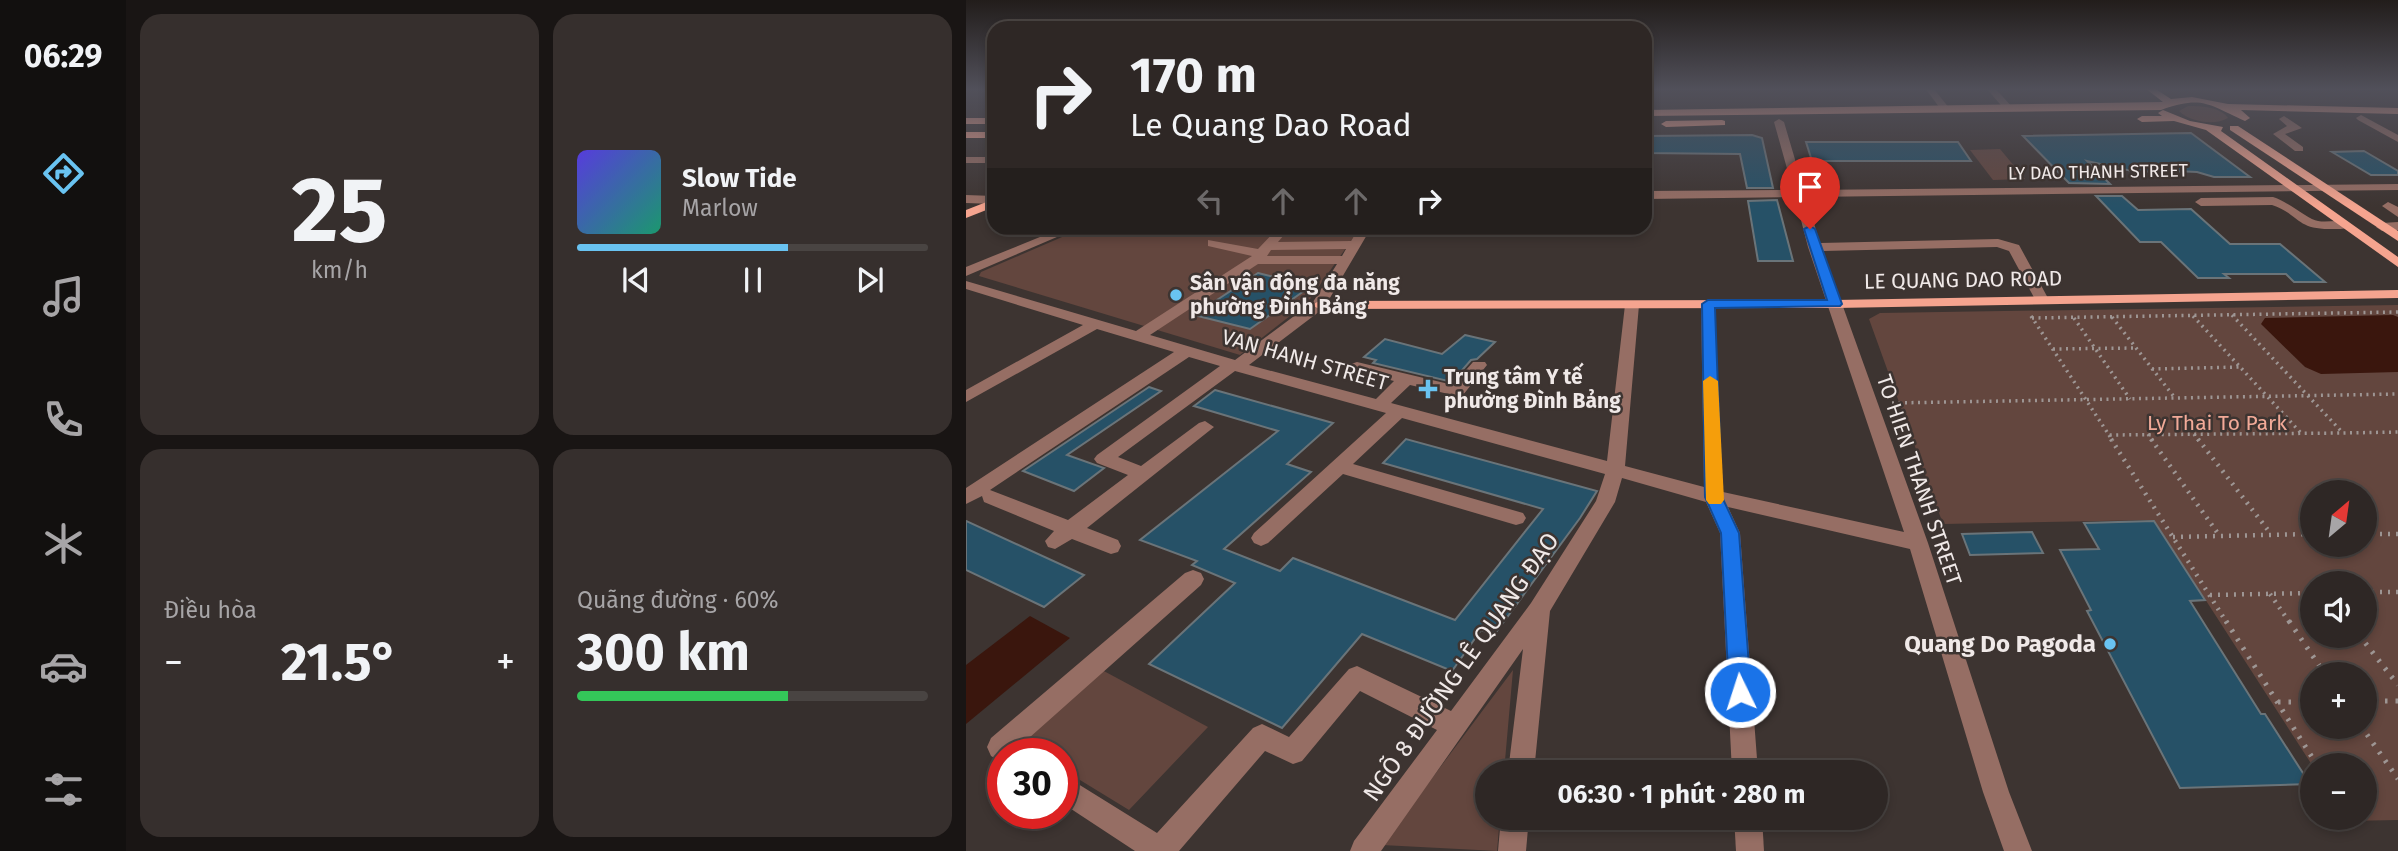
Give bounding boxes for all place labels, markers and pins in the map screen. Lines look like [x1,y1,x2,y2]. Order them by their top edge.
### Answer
pin [1780,157,1840,229]
place label: Sân vận động đa năng phường Đình Bảng [1190,270,1400,320]
marker: Sân vận động đa năng phường Đình Bảng [1168,287,1184,303]
place label: Trung tâm Y tế phường Đình Bảng [1444,362,1621,414]
marker: Trung tâm Y tế phường Đình Bảng [1418,379,1438,399]
place label: Quang Do Pagoda [1904,630,2096,658]
marker: Quang Do Pagoda [2102,636,2118,652]

